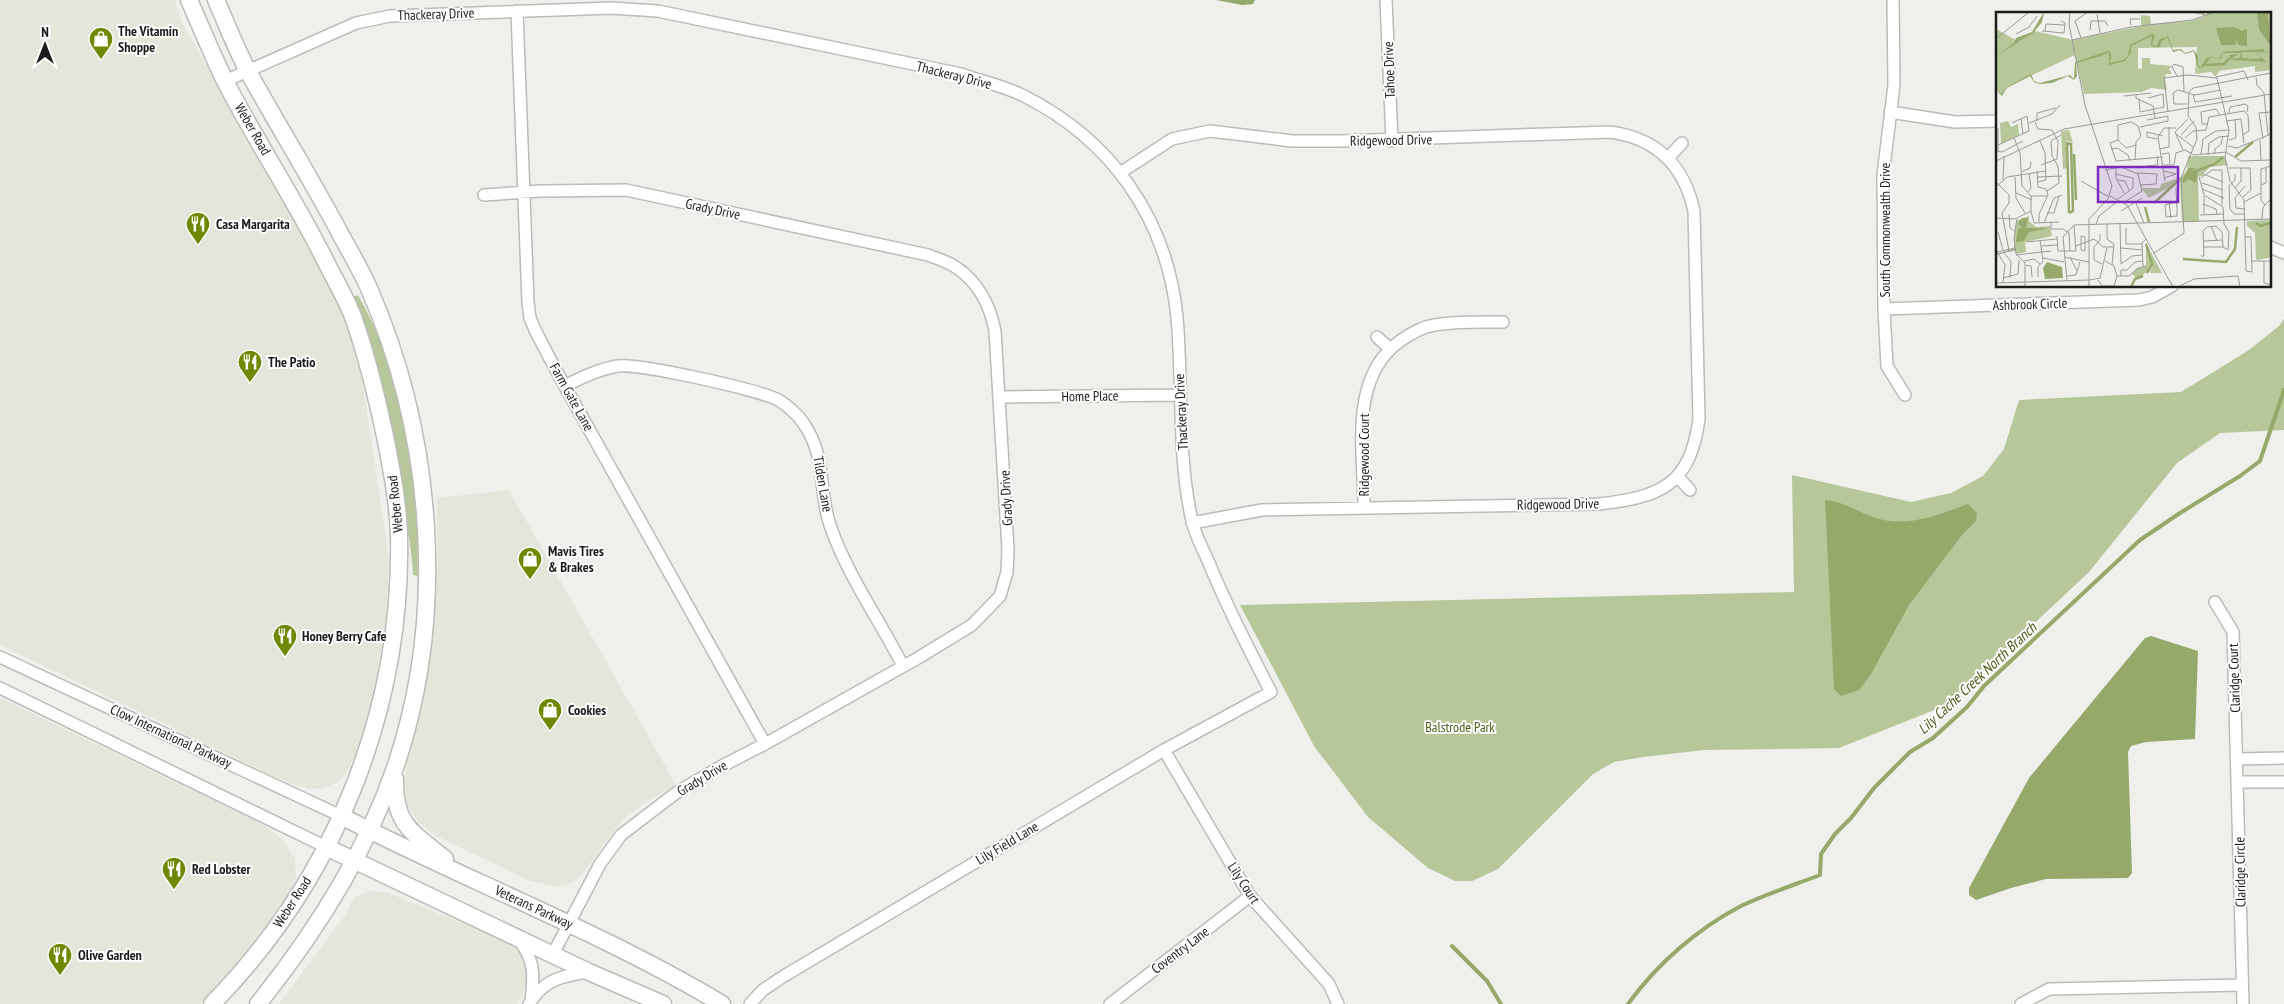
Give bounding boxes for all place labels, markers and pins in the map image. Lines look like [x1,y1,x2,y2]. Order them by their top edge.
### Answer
place label: The Vitamin Shoppe [118,22,178,56]
shop icon: The Vitamin Shoppe [88,26,114,60]
restaurant icon: Casa Margarita [185,211,211,245]
place label: Casa Margarita [216,215,290,233]
restaurant icon: The Patio [237,349,263,383]
place label: The Patio [268,353,315,371]
place label: Mavis Tires & Brakes [548,542,604,576]
shop icon: Mavis Tires & Brakes [517,546,543,580]
restaurant icon: Honey Berry Cafe [272,623,298,657]
place label: Honey Berry Cafe [302,627,387,645]
shop icon: Cookies [537,697,563,731]
place label: Cookies [568,701,606,719]
restaurant icon: Red Lobster [161,856,187,890]
place label: Red Lobster [192,860,252,878]
restaurant icon: Olive Garden [47,942,73,976]
place label: Olive Garden [78,946,142,964]

